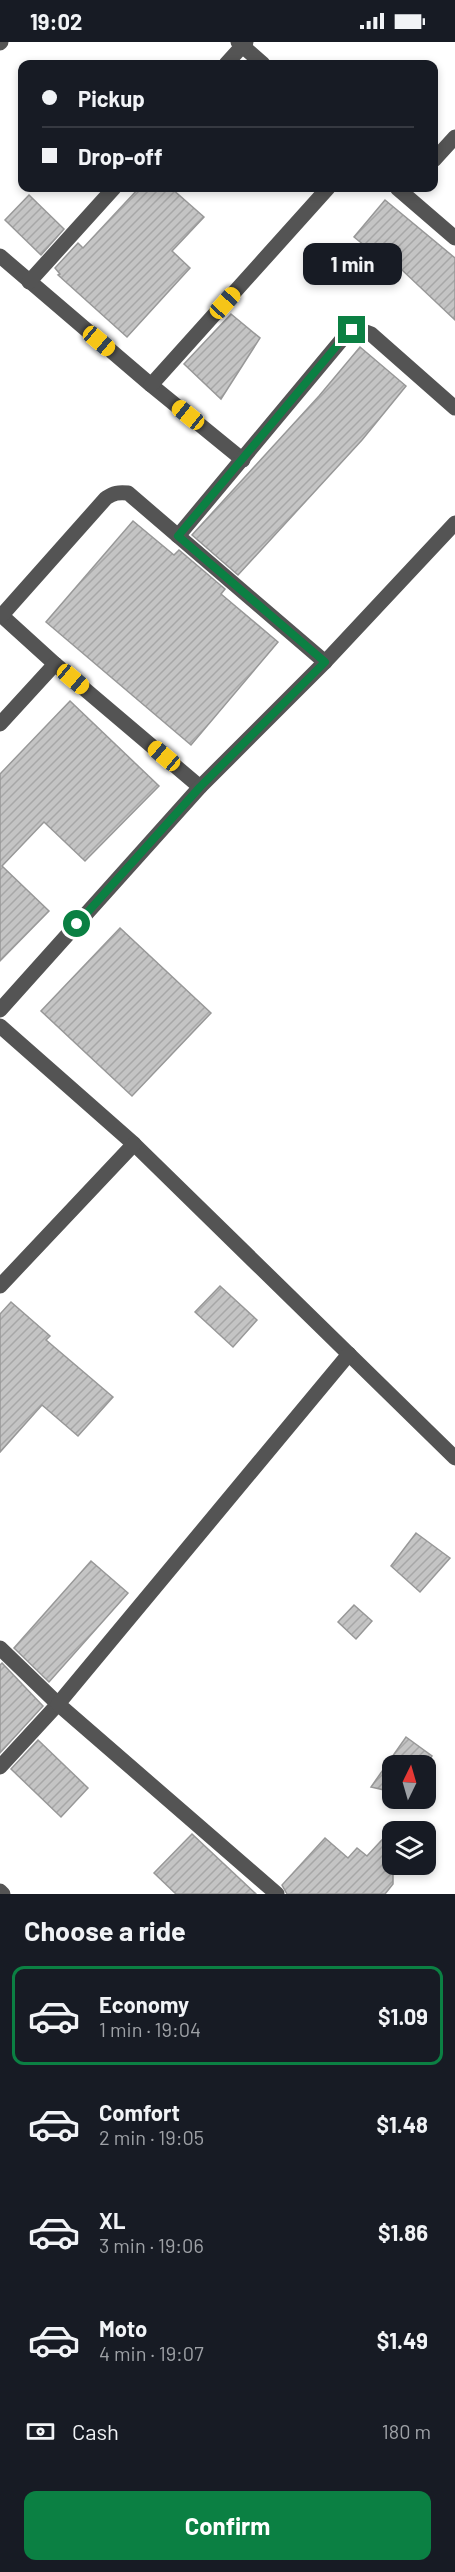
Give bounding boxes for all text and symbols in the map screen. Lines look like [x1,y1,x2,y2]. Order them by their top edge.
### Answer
text: 19:02 [30,8,82,34]
text: Pickup [78,85,145,111]
text: Drop-off [78,143,162,169]
callout: 1 min [302,243,401,285]
text: 1 min [331,252,374,276]
car [206,284,244,322]
route end [338,316,365,343]
car [79,323,119,359]
car [168,397,208,433]
car [53,661,93,697]
car [144,738,184,774]
route start [63,910,90,937]
north arrow [382,1755,436,1809]
map controls [382,1755,436,1875]
button: layers [382,1821,436,1875]
text: Choose a ride [24,1914,186,1946]
icon: car [27,1989,81,2043]
text: Economy [99,1991,189,2017]
text: $1.09 [378,2003,428,2029]
text: 1 min · 19:04 [99,2017,201,2041]
icon: car [27,2097,81,2151]
text: Comfort [99,2099,180,2125]
text: $1.48 [376,2111,428,2137]
text: 2 min · 19:05 [99,2125,204,2149]
icon: car [27,2205,81,2259]
text: XL [99,2207,125,2233]
text: $1.86 [378,2219,428,2245]
text: 3 min · 19:06 [99,2233,204,2257]
icon: car [27,2313,81,2367]
text: Moto [99,2315,147,2341]
text: $1.49 [377,2327,428,2353]
text: 4 min · 19:07 [99,2341,204,2365]
icon: cash [24,2415,57,2448]
text: Cash [72,2418,119,2444]
text: 180 m [382,2419,431,2443]
button: Confirm [24,2491,431,2560]

